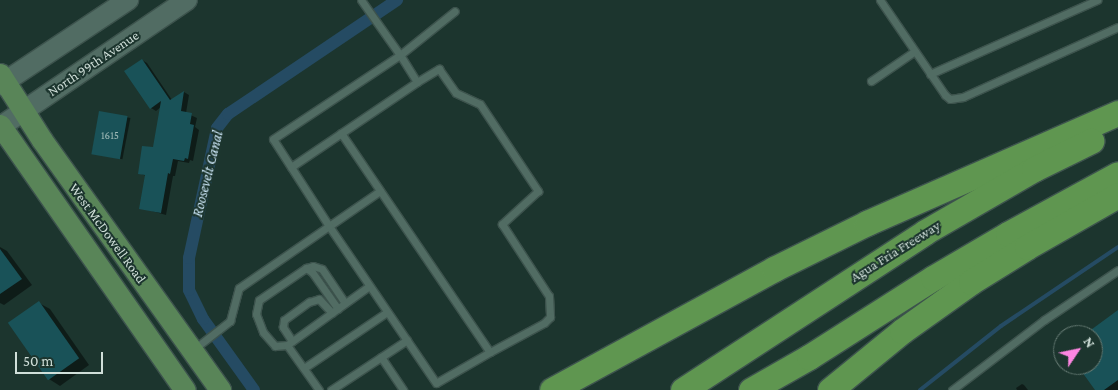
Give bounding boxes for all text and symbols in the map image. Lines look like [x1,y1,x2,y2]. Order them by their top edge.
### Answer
street label: North 99th Avenue [44,26,142,100]
house number: 1615 [101,128,119,142]
water label: Roosevelt Canal [189,129,227,219]
street label: West McDowell Road [66,180,150,286]
street label: Agua Fria Freeway [847,217,943,285]
north arrow [1053,325,1103,375]
text: N [1080,334,1099,351]
scale bar [18,342,105,374]
text: 50 m [23,353,53,369]

